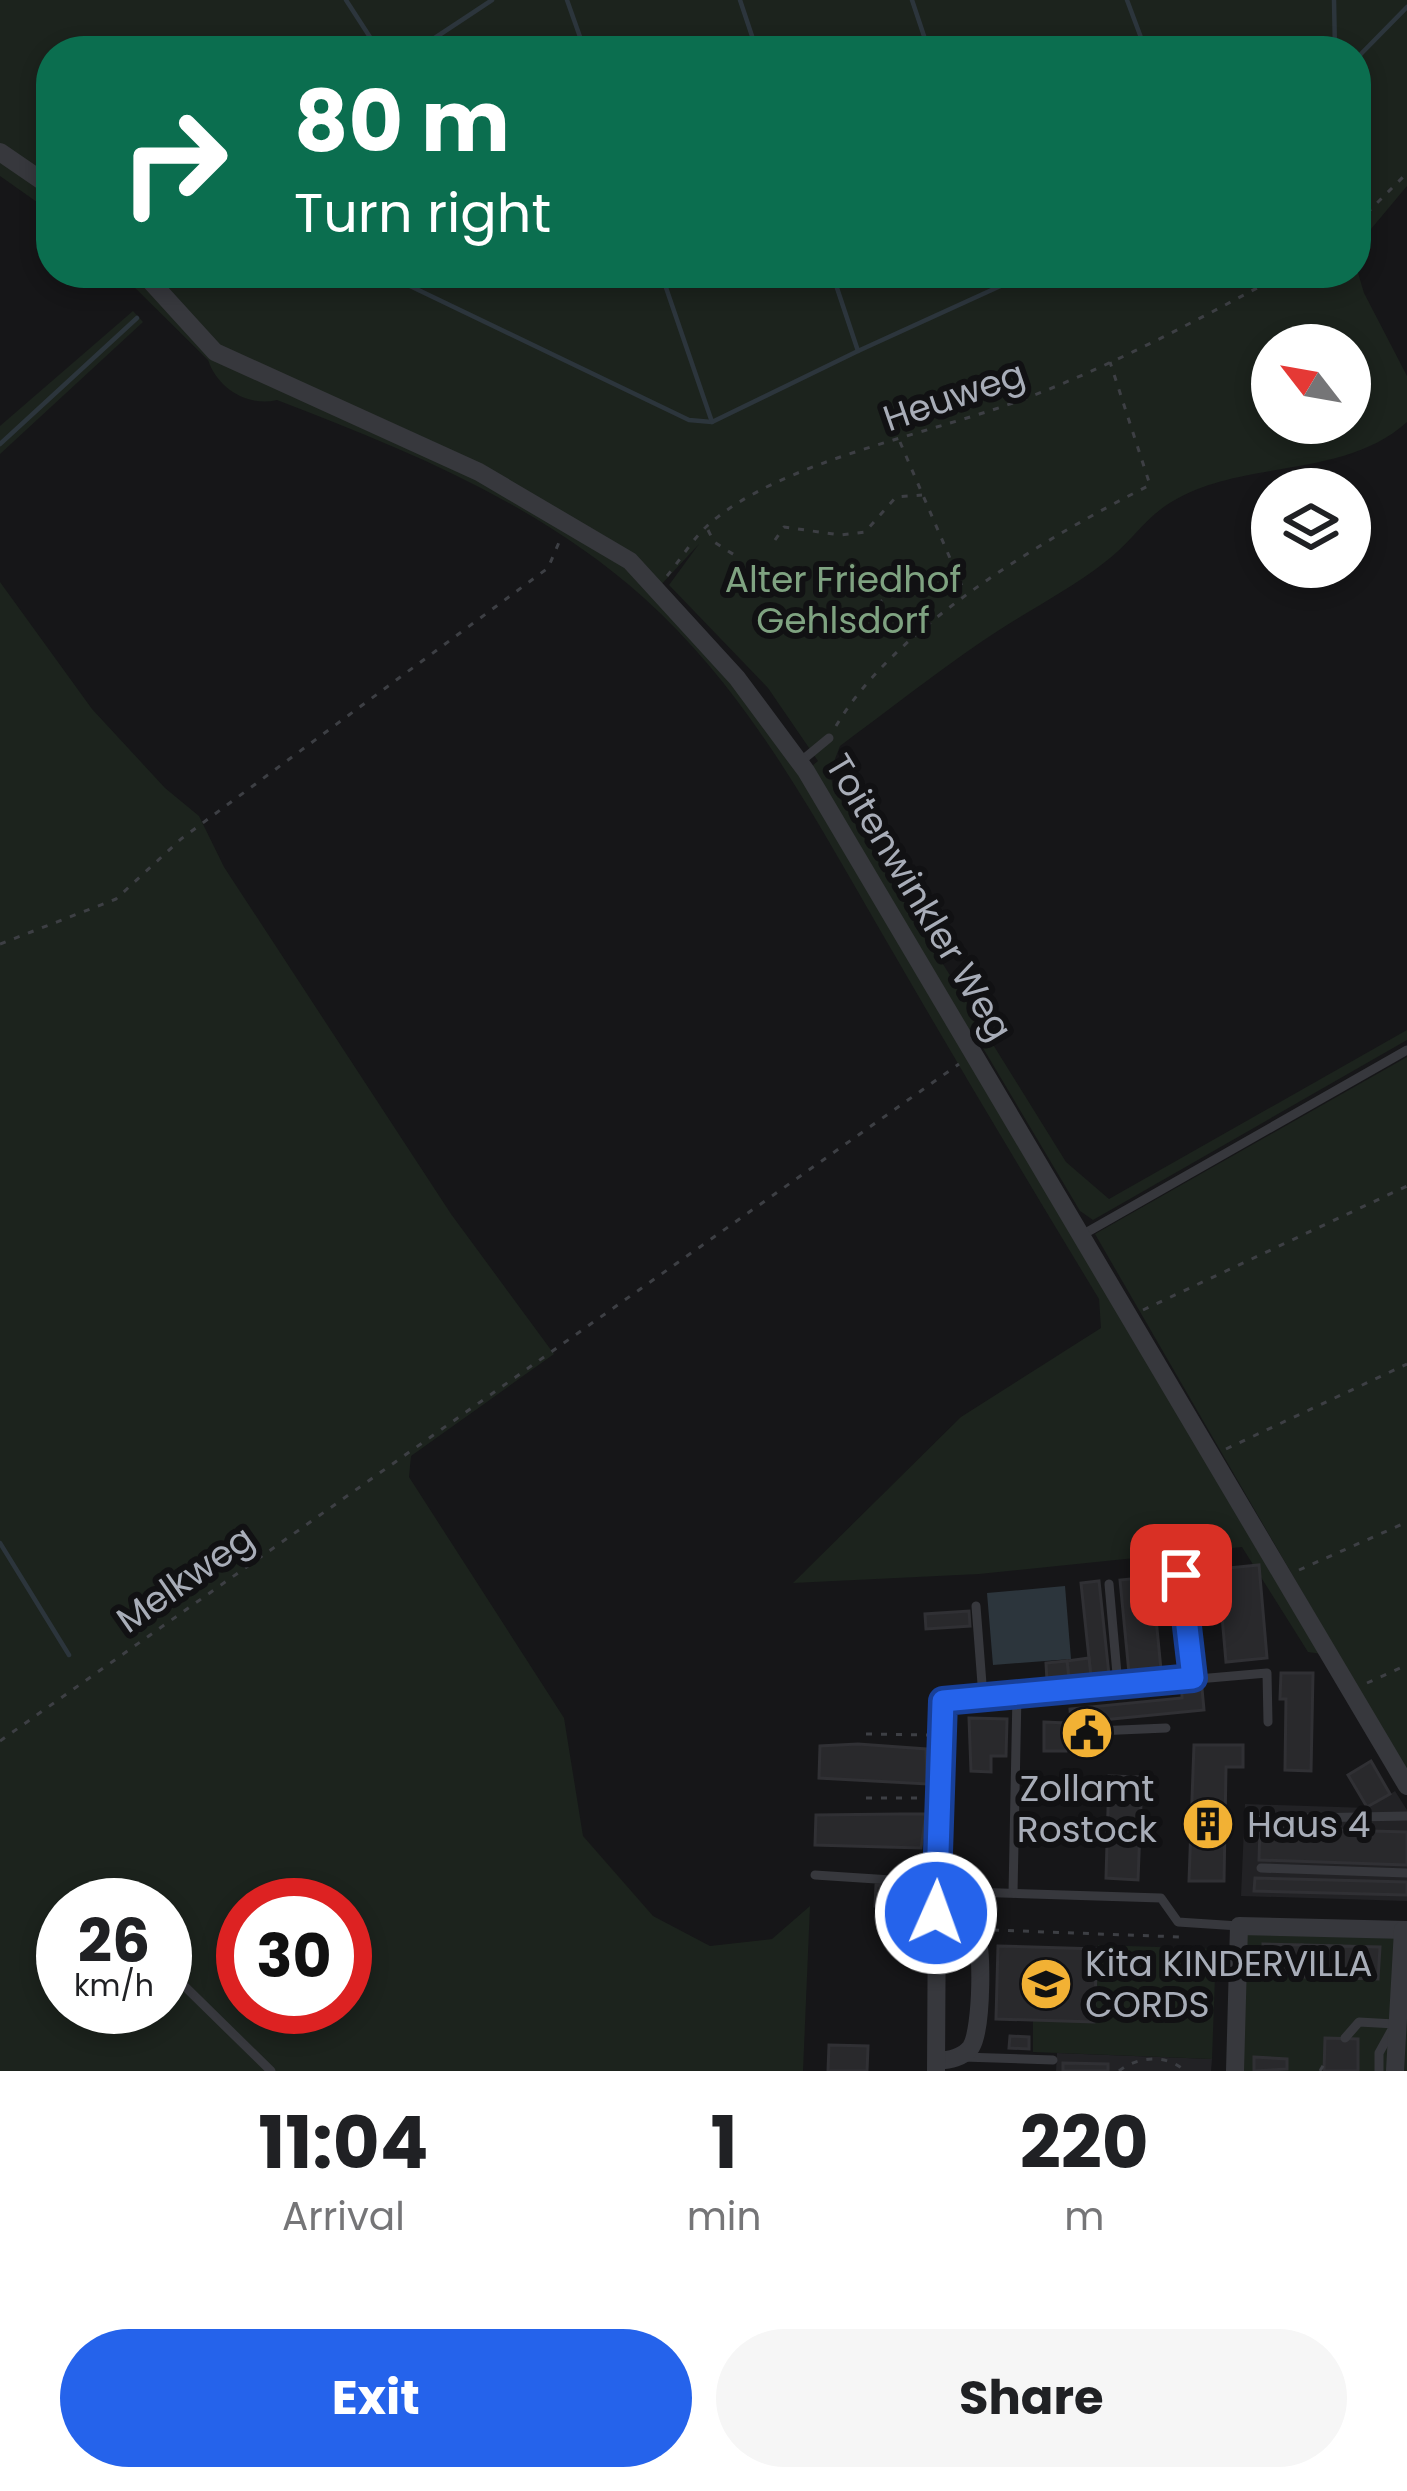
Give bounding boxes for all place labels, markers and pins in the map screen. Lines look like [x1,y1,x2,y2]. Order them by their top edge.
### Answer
pin [1130,1524,1232,1626]
public building icon: Zollamt Rostock [1059,1705,1115,1761]
place label: Zollamt Rostock [1017,1763,1158,1855]
building icon: Haus 4 [1180,1796,1236,1852]
place label: Haus 4 [1247,1799,1370,1850]
place label: Kita KINDERVILLA CORDS [1085,1938,1373,2030]
school or university icon: Kita KINDERVILLA CORDS [1018,1956,1074,2012]

